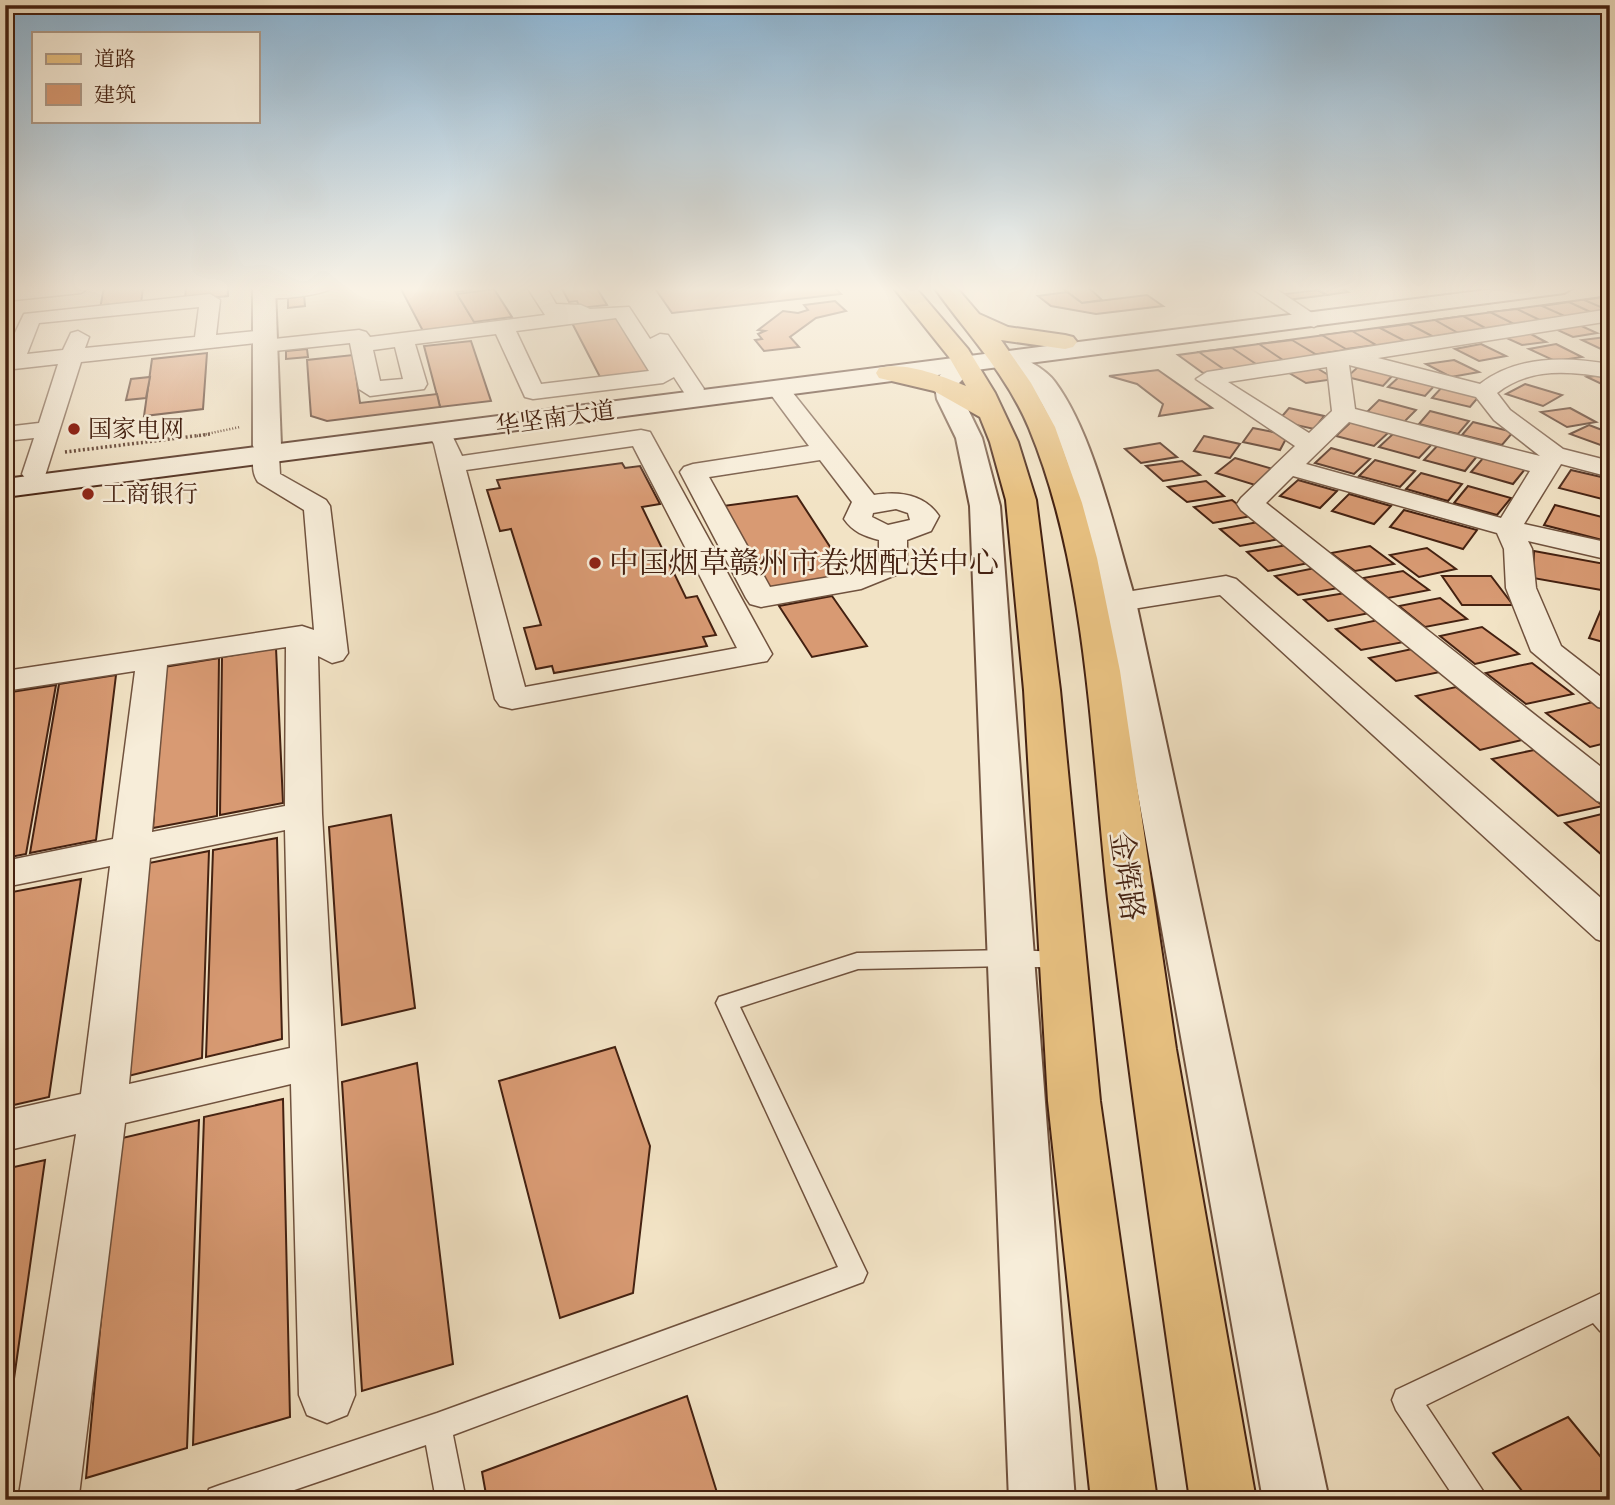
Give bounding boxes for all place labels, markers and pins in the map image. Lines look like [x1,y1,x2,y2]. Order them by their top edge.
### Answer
place label: 国家电网 [88,413,184,446]
marker: 国家电网 [66,421,82,437]
place label: 工商银行 [102,478,198,511]
marker: 工商银行 [80,486,96,502]
place label: 中国烟草赣州市卷烟配送中心 [609,543,999,584]
marker: 中国烟草赣州市卷烟配送中心 [587,555,603,571]

